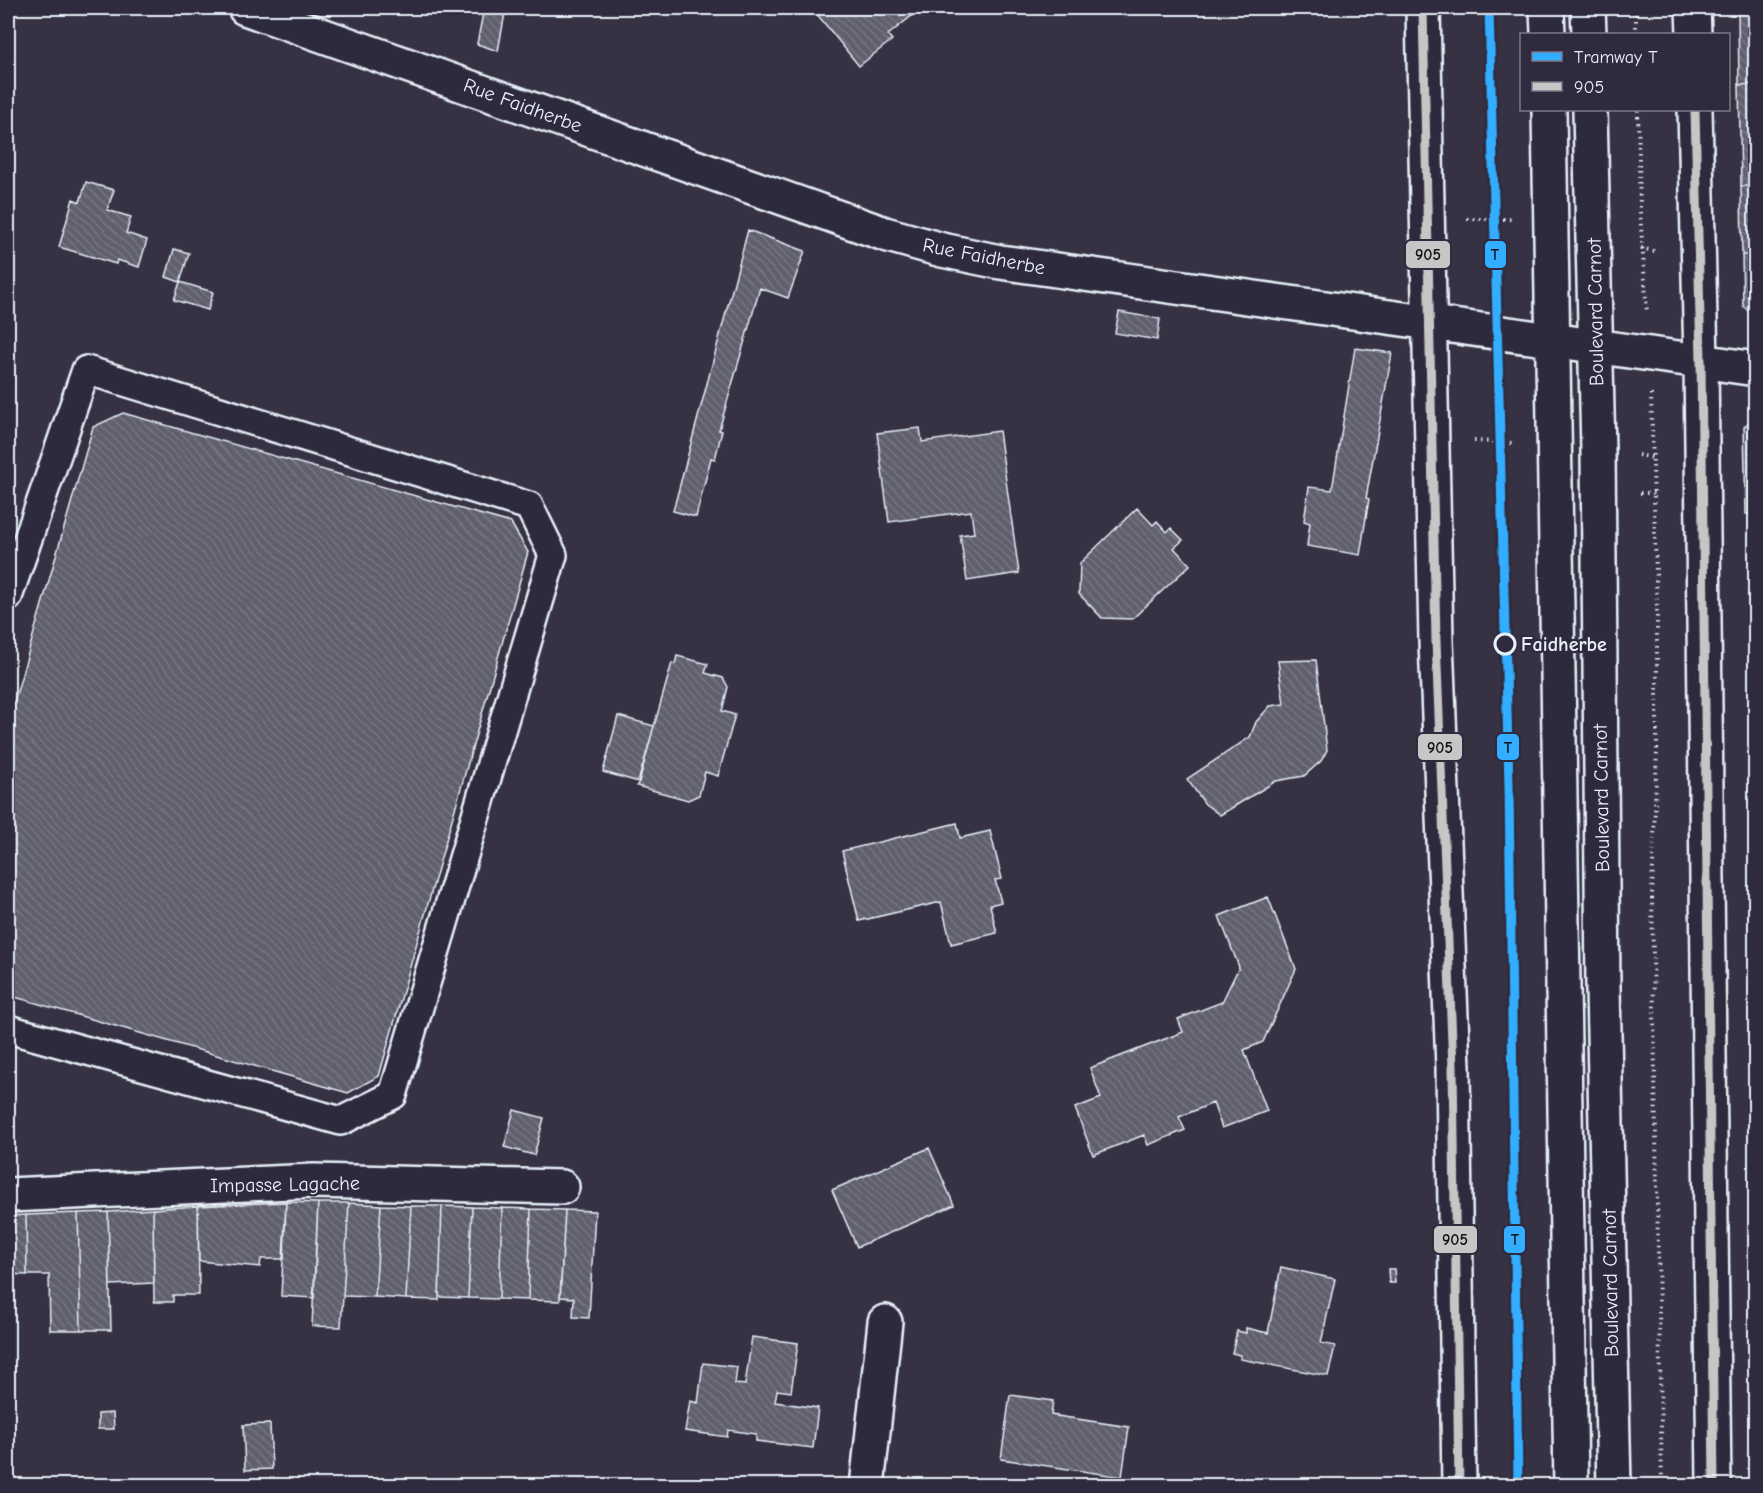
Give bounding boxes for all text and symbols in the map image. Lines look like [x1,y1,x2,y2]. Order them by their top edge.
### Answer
legend [1520,33,1730,111]
text: Tramway T [1574,47,1658,68]
street label: Rue Faidherbe [461,73,585,138]
text: 905 [1574,77,1604,98]
street label: Rue Faidherbe [921,233,1047,280]
street label: Boulevard Carnot [1583,236,1608,386]
line badge: 905 [1405,240,1451,269]
line badge: T [1484,240,1507,269]
text: 905 [1415,246,1441,264]
text: T [1491,246,1500,264]
marker: Faidherbe [1494,633,1516,655]
place label: Faidherbe [1521,633,1607,656]
street label: Boulevard Carnot [1589,722,1614,872]
line badge: 905 [1417,733,1463,761]
line badge: T [1496,733,1520,761]
text: 905 [1427,739,1453,757]
text: T [1504,739,1513,757]
street label: Impasse Lagache [210,1172,360,1197]
street label: Boulevard Carnot [1598,1207,1623,1357]
line badge: 905 [1433,1225,1478,1254]
line badge: T [1503,1225,1526,1254]
text: 905 [1442,1231,1468,1249]
text: T [1511,1231,1520,1249]

